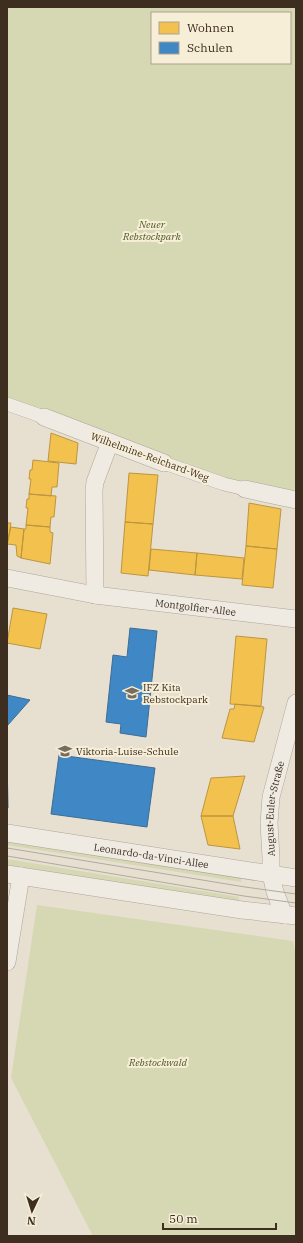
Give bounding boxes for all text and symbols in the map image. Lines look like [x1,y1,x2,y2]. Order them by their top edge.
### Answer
legend [151,12,291,64]
text: Wohnen [187,20,234,35]
text: Schulen [187,40,233,55]
park label: Neuer Rebstockpark [122,218,182,243]
street label: Wilhelmine-Reichard-Weg [89,430,211,485]
street label: Montgolfier-Allee [154,596,237,618]
place label: IFZ Kita Rebstockpark [143,681,208,706]
school or university icon: IFZ Kita Rebstockpark [124,685,140,701]
school or university icon: Viktoria-Luise-Schule [57,743,73,759]
place label: Viktoria-Luise-Schule [76,745,179,758]
street label: August-Euler-Straße [262,759,287,857]
street label: Leonardo-da-Vinci-Allee [93,840,210,871]
park label: Rebstockwald [128,1056,187,1069]
north arrow [12,1191,52,1231]
scale bar [163,1205,276,1231]
text: 50 m [169,1211,198,1226]
text: N [26,1214,36,1228]

